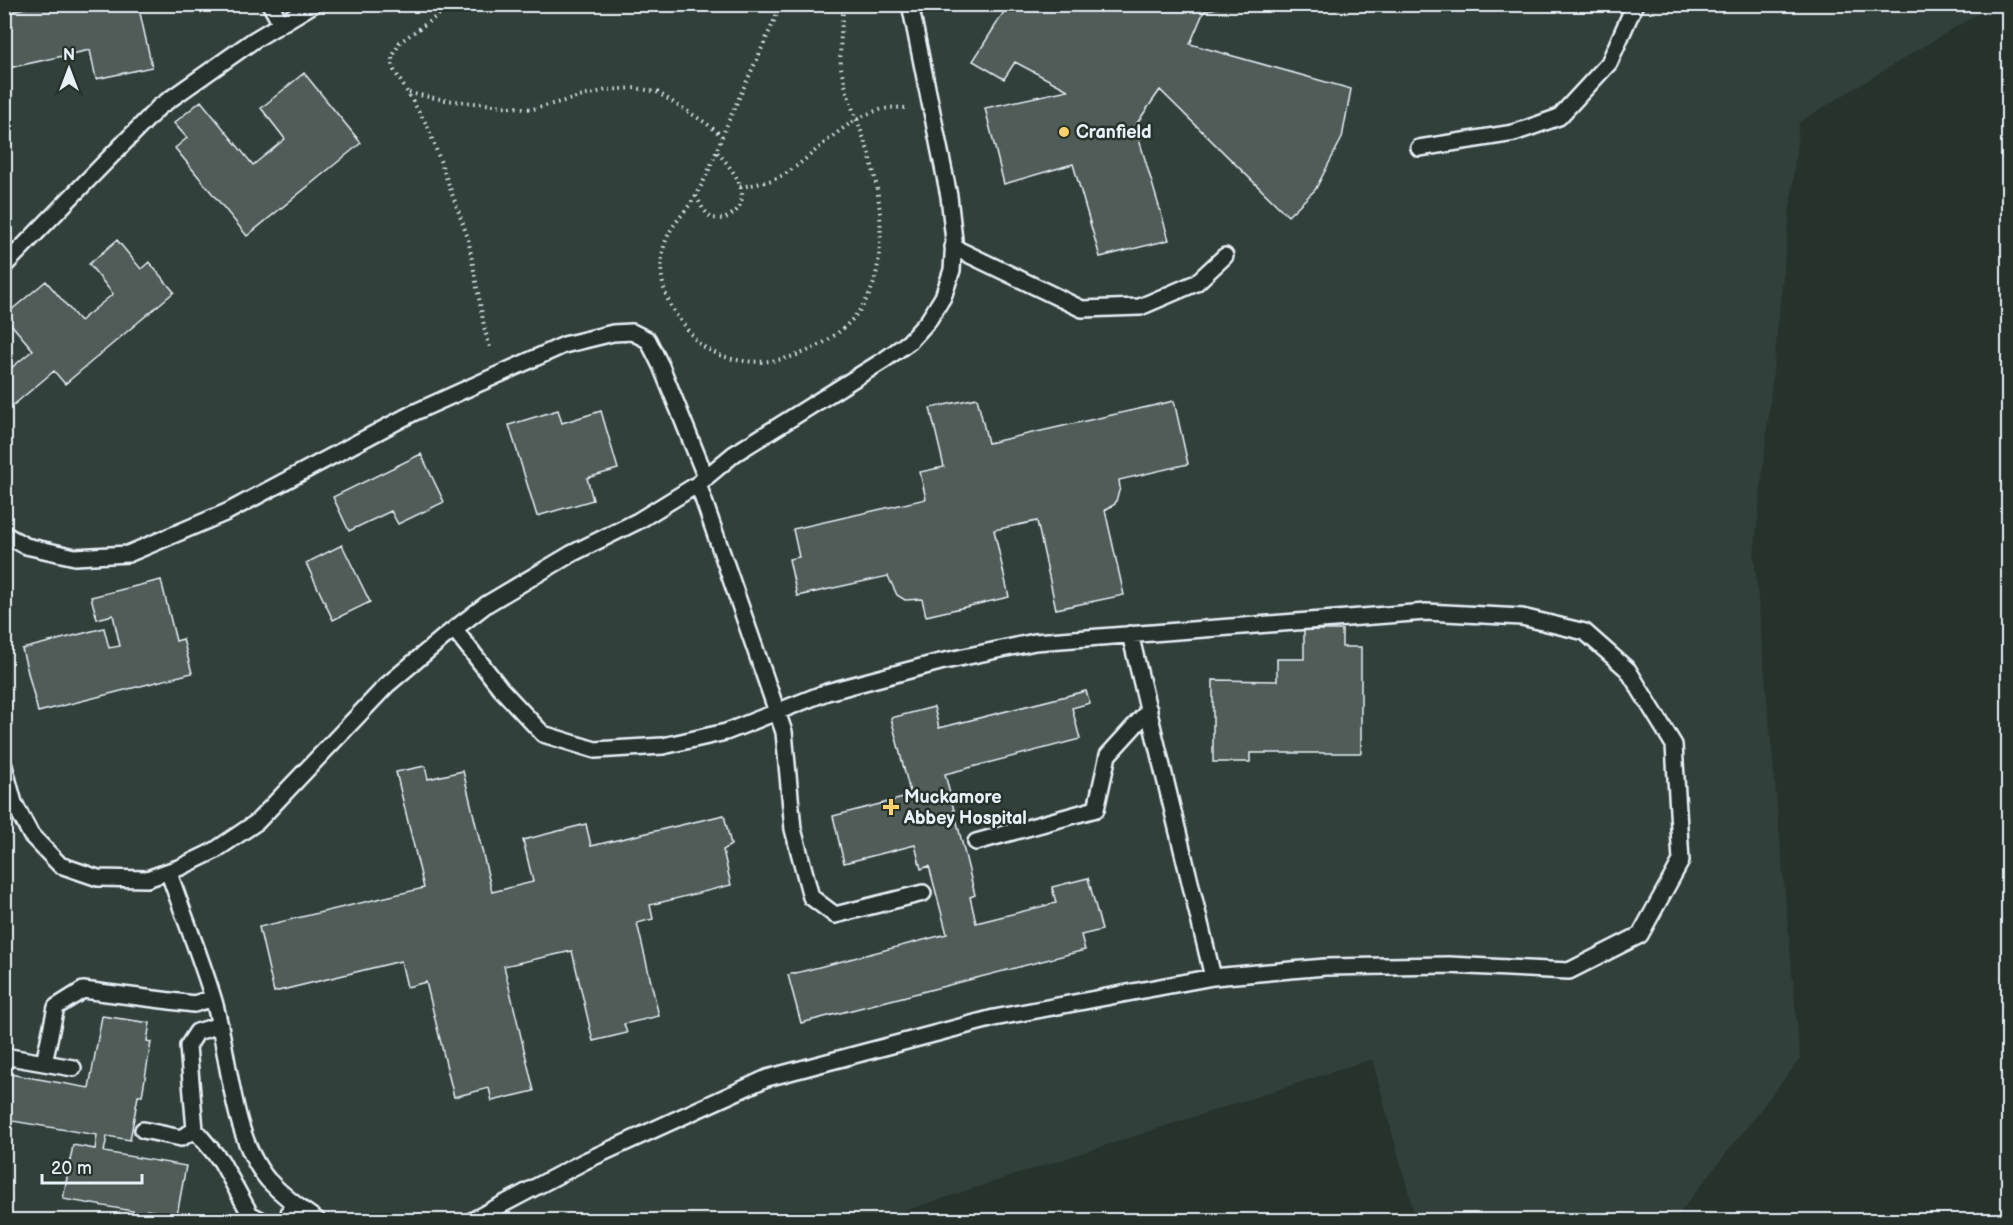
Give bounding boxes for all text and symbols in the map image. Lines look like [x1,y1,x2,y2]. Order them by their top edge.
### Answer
north arrow [39,39,99,99]
text: N [63,46,75,65]
place label: Cranfield [1076,122,1152,143]
marker: Cranfield [1057,125,1071,139]
place label: Muckamore Abbey Hospital [903,787,1027,829]
marker: Muckamore Abbey Hospital [882,798,900,816]
scale bar [42,1147,142,1185]
text: 20 m [51,1158,92,1179]

